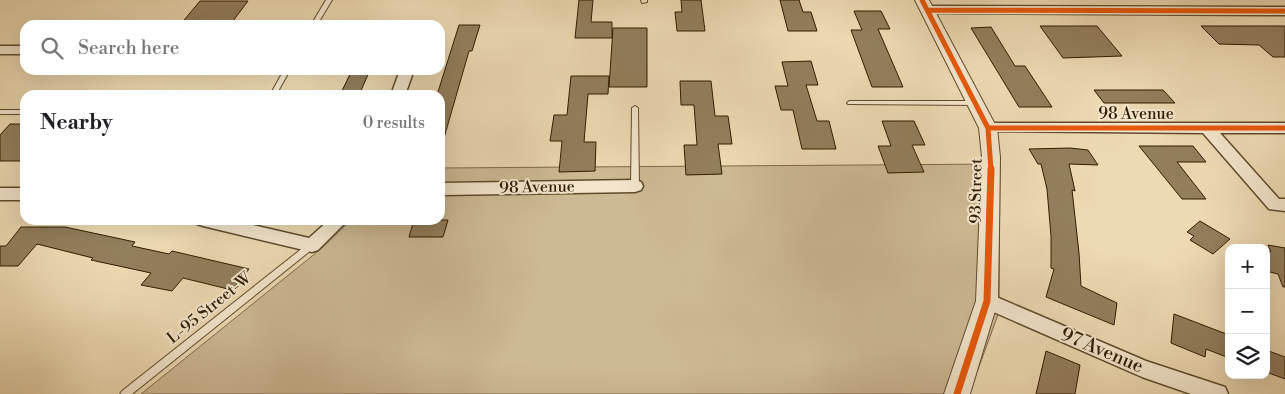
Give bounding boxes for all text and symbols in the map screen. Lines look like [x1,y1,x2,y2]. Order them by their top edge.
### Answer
search box [20,20,445,75]
icon: search [38,34,66,62]
text: Search here [78,36,179,60]
street label: 98 Avenue [1098,104,1174,124]
text: Nearby [40,110,113,136]
text: 0 results [363,113,425,133]
street label: 93 Street [965,158,987,224]
street label: 98 Avenue [499,176,575,198]
map controls [1225,244,1270,379]
button: + [1225,244,1270,289]
street label: L-95 Street-W [163,268,256,348]
button: − [1225,289,1270,334]
street label: 97 Avenue [1057,322,1147,378]
button: layers [1225,334,1270,379]

